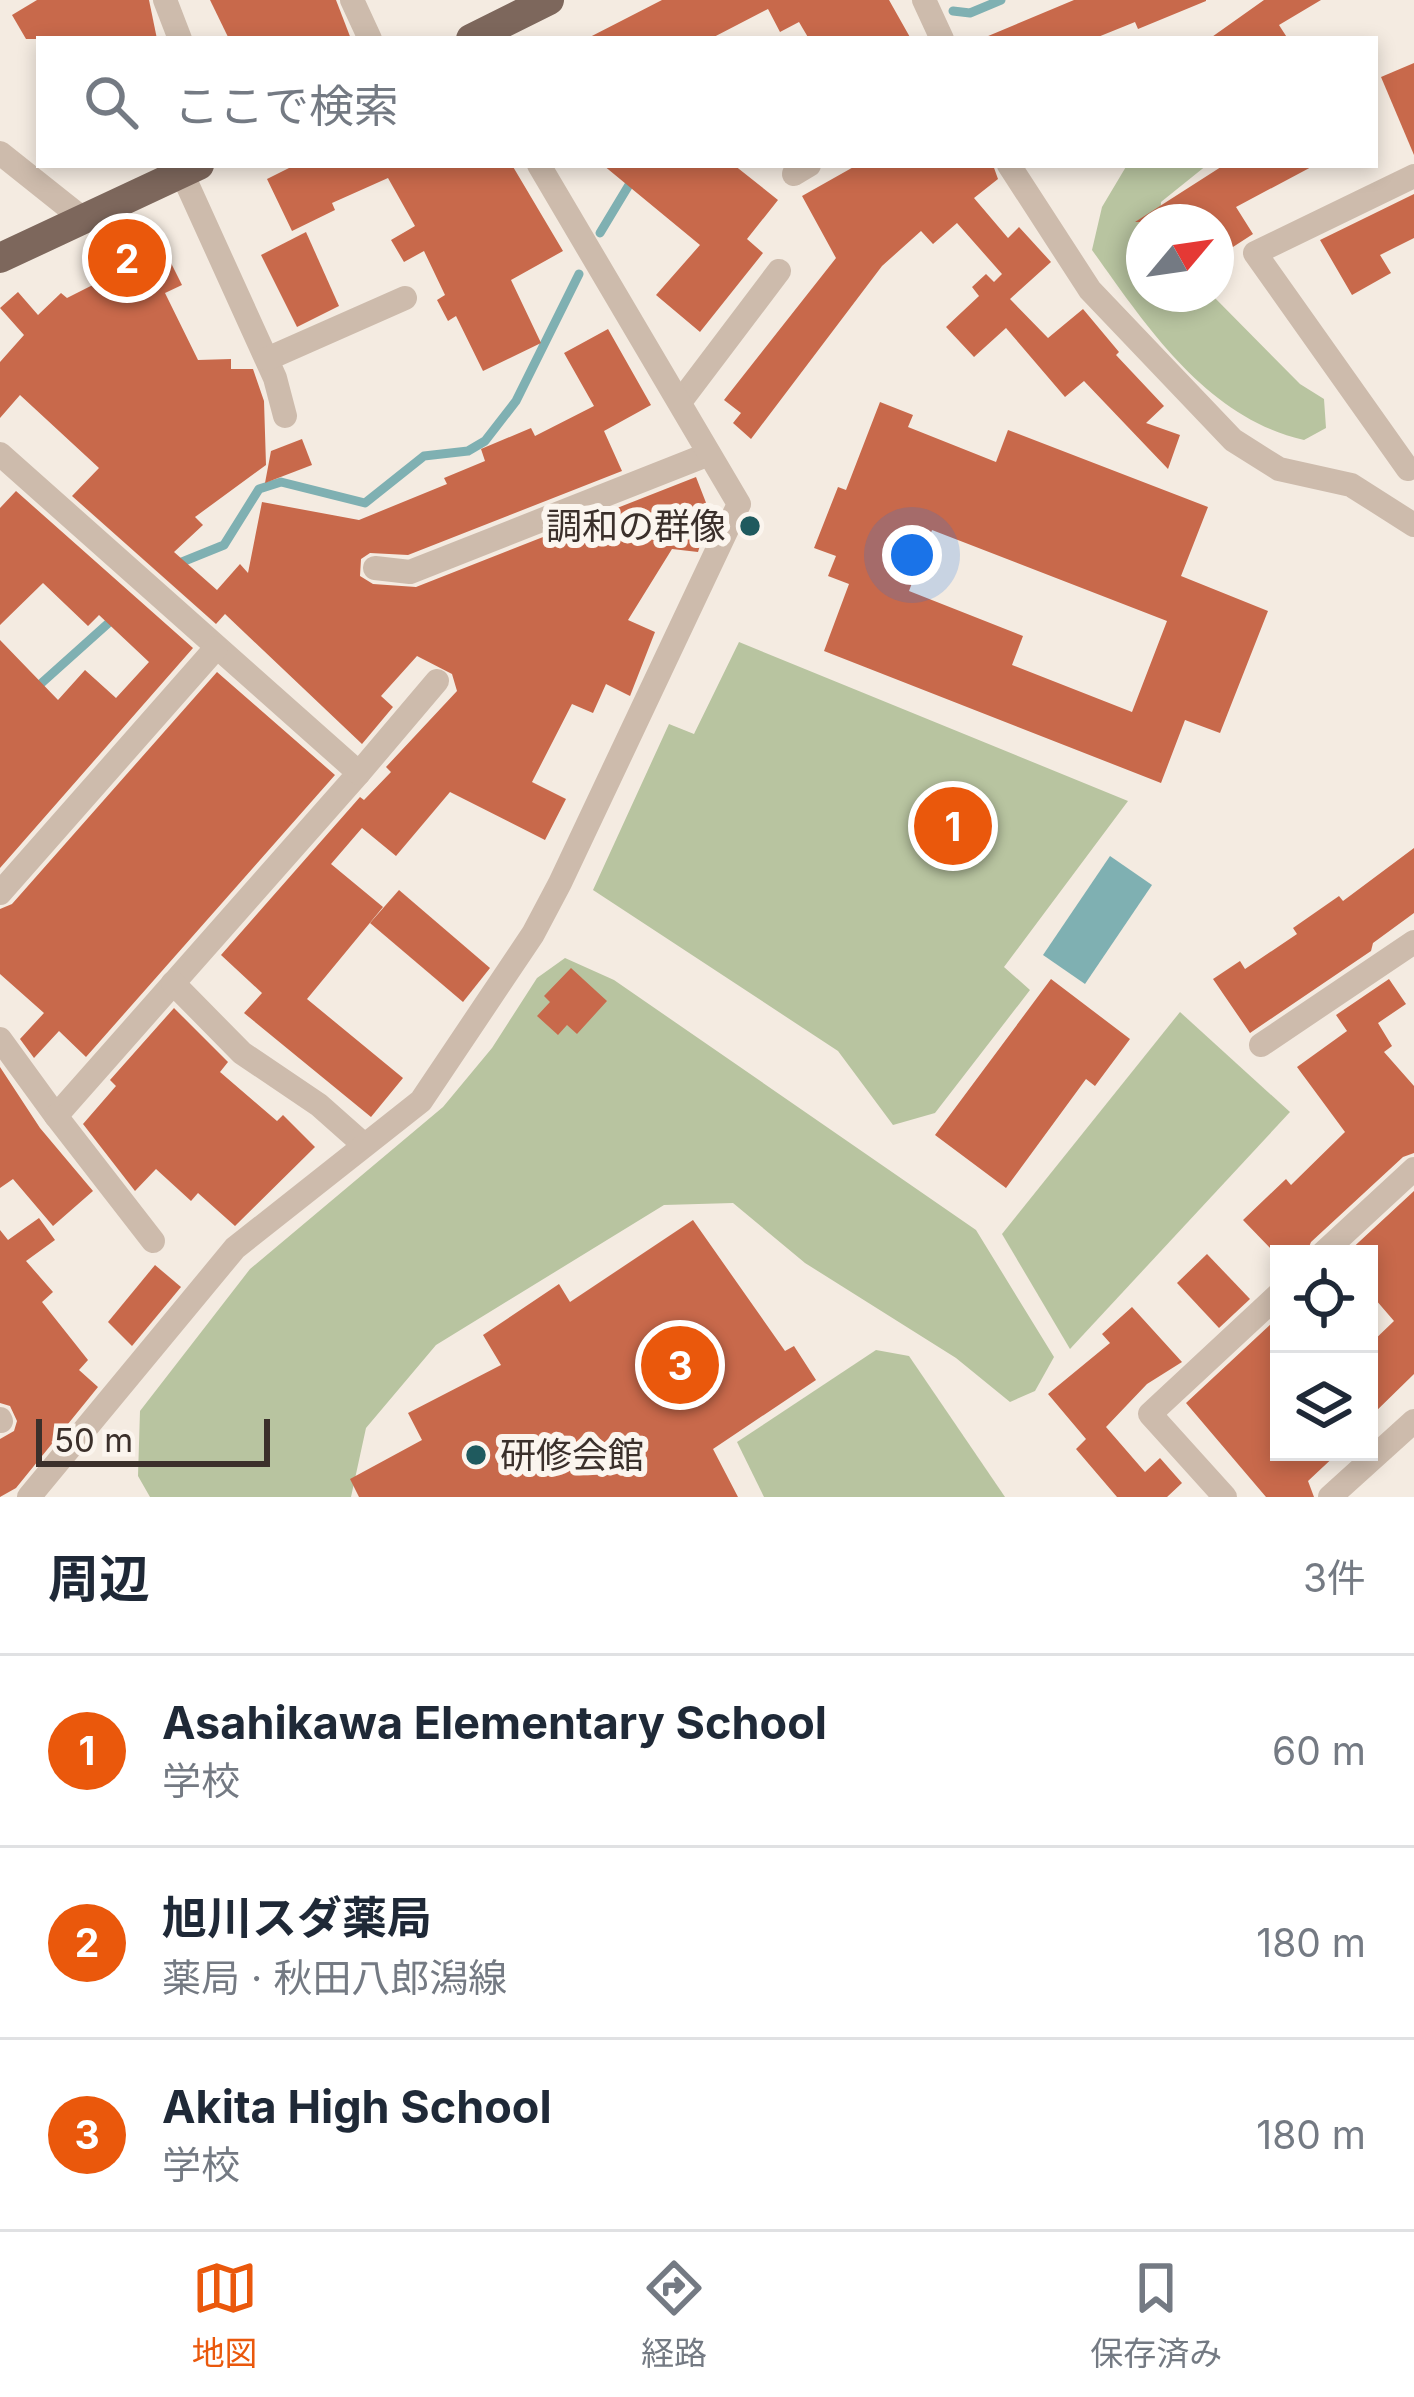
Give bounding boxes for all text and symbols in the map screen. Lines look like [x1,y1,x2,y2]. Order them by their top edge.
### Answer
search box [36,36,1378,168]
icon: search [78,69,144,135]
text: ここで検索 [174,78,399,133]
north arrow [1126,204,1234,312]
pin: 2 [88,213,166,303]
place label: 調和の群像 [546,504,726,548]
marker: 調和の群像 [737,513,763,539]
your location [882,525,942,585]
pin: 1 [914,781,992,871]
map controls [1270,1245,1378,1461]
button: locate [1270,1245,1378,1353]
pin: 3 [641,1320,719,1410]
button: layers [1270,1353,1378,1461]
scale bar [36,1413,270,1466]
text: 50 m [54,1420,133,1460]
place label: 研修会館 [500,1433,644,1477]
marker: 研修会館 [463,1442,489,1468]
text: 周辺 [48,1548,150,1609]
text: 3件 [1303,1554,1366,1601]
text: Asahikawa Elementary School [162,1695,827,1750]
text: 1 [79,1727,95,1774]
text: 60 m [1272,1727,1366,1774]
text: 学校 [162,1757,240,1804]
text: 旭川スダ薬局 [162,1890,432,1945]
text: 2 [75,1919,99,1966]
text: 180 m [1256,1919,1366,1966]
text: 薬局 · 秋田八郎潟線 [162,1954,507,2001]
text: Akita High School [162,2079,552,2134]
text: 3 [74,2111,100,2158]
text: 180 m [1256,2111,1366,2158]
text: 学校 [162,2141,240,2188]
tab: 地図 [192,2255,258,2375]
tab: 経路 [641,2255,707,2375]
tab: 保存済み [1090,2255,1222,2375]

